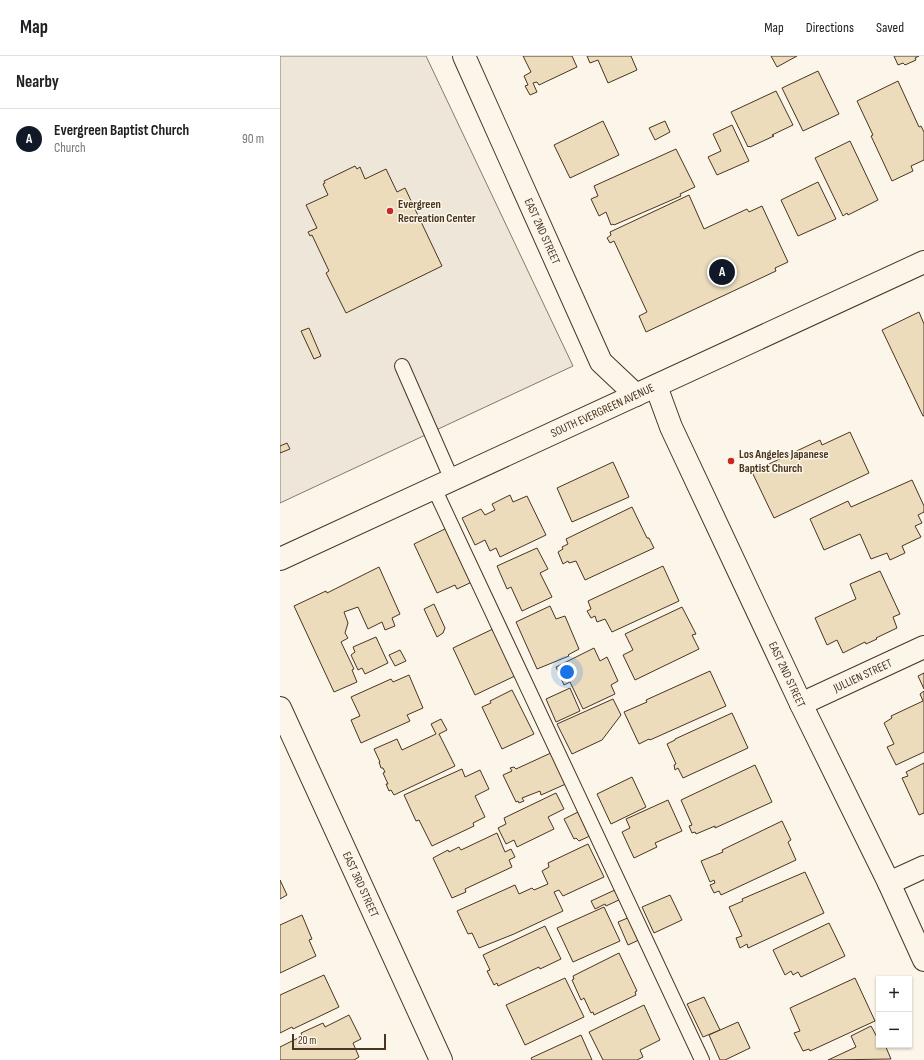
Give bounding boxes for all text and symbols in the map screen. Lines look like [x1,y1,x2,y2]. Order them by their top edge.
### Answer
text: Map [20,16,48,39]
text: Map [764,19,784,36]
text: Directions [806,19,854,36]
text: Saved [876,19,904,36]
text: Nearby [16,72,59,92]
text: Evergreen Baptist Church [54,121,189,140]
text: A [26,131,32,147]
text: 90 m [242,131,264,147]
text: Church [54,140,86,156]
street label: EAST 2ND STREET [521,196,563,267]
place label: Evergreen Recreation Center [398,197,476,226]
marker: Evergreen Recreation Center [385,206,395,216]
pin: A [709,257,735,287]
street label: SOUTH EVERGREEN AVENUE [548,380,657,441]
place label: Los Angeles Japanese Baptist Church [739,447,829,476]
marker: Los Angeles Japanese Baptist Church [726,456,736,466]
street label: EAST 2ND STREET [765,639,809,710]
street label: JULLIEN STREET [830,656,895,696]
your location [557,662,577,682]
street label: EAST 3RD STREET [339,849,382,920]
map controls [876,976,912,1048]
button: + [876,976,912,1012]
button: − [876,1012,912,1048]
scale bar [292,1032,386,1051]
text: 20 m [298,1034,316,1047]

